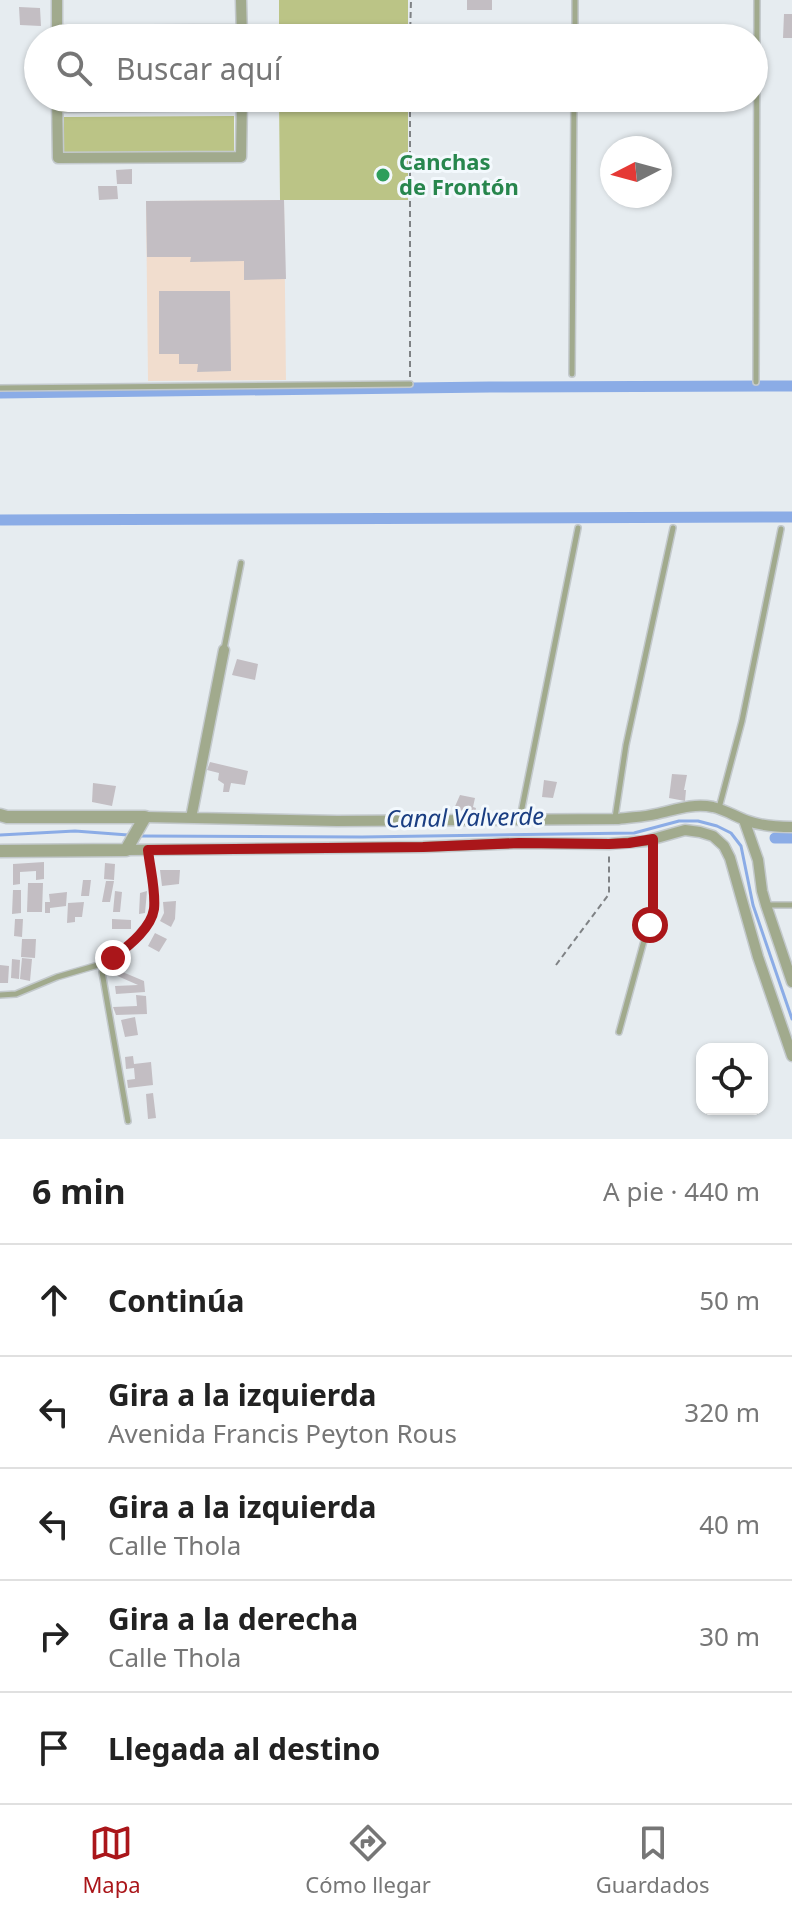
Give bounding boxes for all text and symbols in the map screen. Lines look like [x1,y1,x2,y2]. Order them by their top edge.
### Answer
search box [24,24,768,112]
icon: search [52,46,96,90]
text: Buscar aquí [116,48,281,89]
north arrow [600,136,672,208]
place label: Canchas de Frontón [399,146,519,201]
marker: Canchas de Frontón [374,166,392,184]
water label: Canal Valverde [385,799,544,834]
route start [632,907,668,943]
route end [95,940,131,976]
map controls [696,1043,768,1115]
button: locate [696,1043,768,1115]
text: 6 min [32,1168,126,1214]
text: A pie · 440 m [603,1173,760,1209]
icon: ahead [32,1278,76,1322]
text: Continúa [108,1280,244,1321]
text: 50 m [699,1282,760,1318]
text: Gira a la izquierda [108,1374,377,1415]
icon: left [32,1390,76,1434]
text: 320 m [684,1394,760,1430]
text: Avenida Francis Peyton Rous [108,1415,457,1451]
text: Gira a la izquierda [108,1486,377,1527]
icon: left [32,1502,76,1546]
text: 40 m [699,1506,760,1542]
text: Calle Thola [108,1527,241,1563]
text: Gira a la derecha [108,1598,358,1639]
icon: right [32,1614,76,1658]
text: 30 m [699,1618,760,1654]
text: Calle Thola [108,1639,241,1675]
icon: arrive [32,1726,76,1770]
text: Llegada al destino [108,1728,380,1769]
tab: Mapa [82,1821,141,1899]
tab: Cómo llegar [305,1821,431,1899]
tab: Guardados [596,1821,710,1899]

